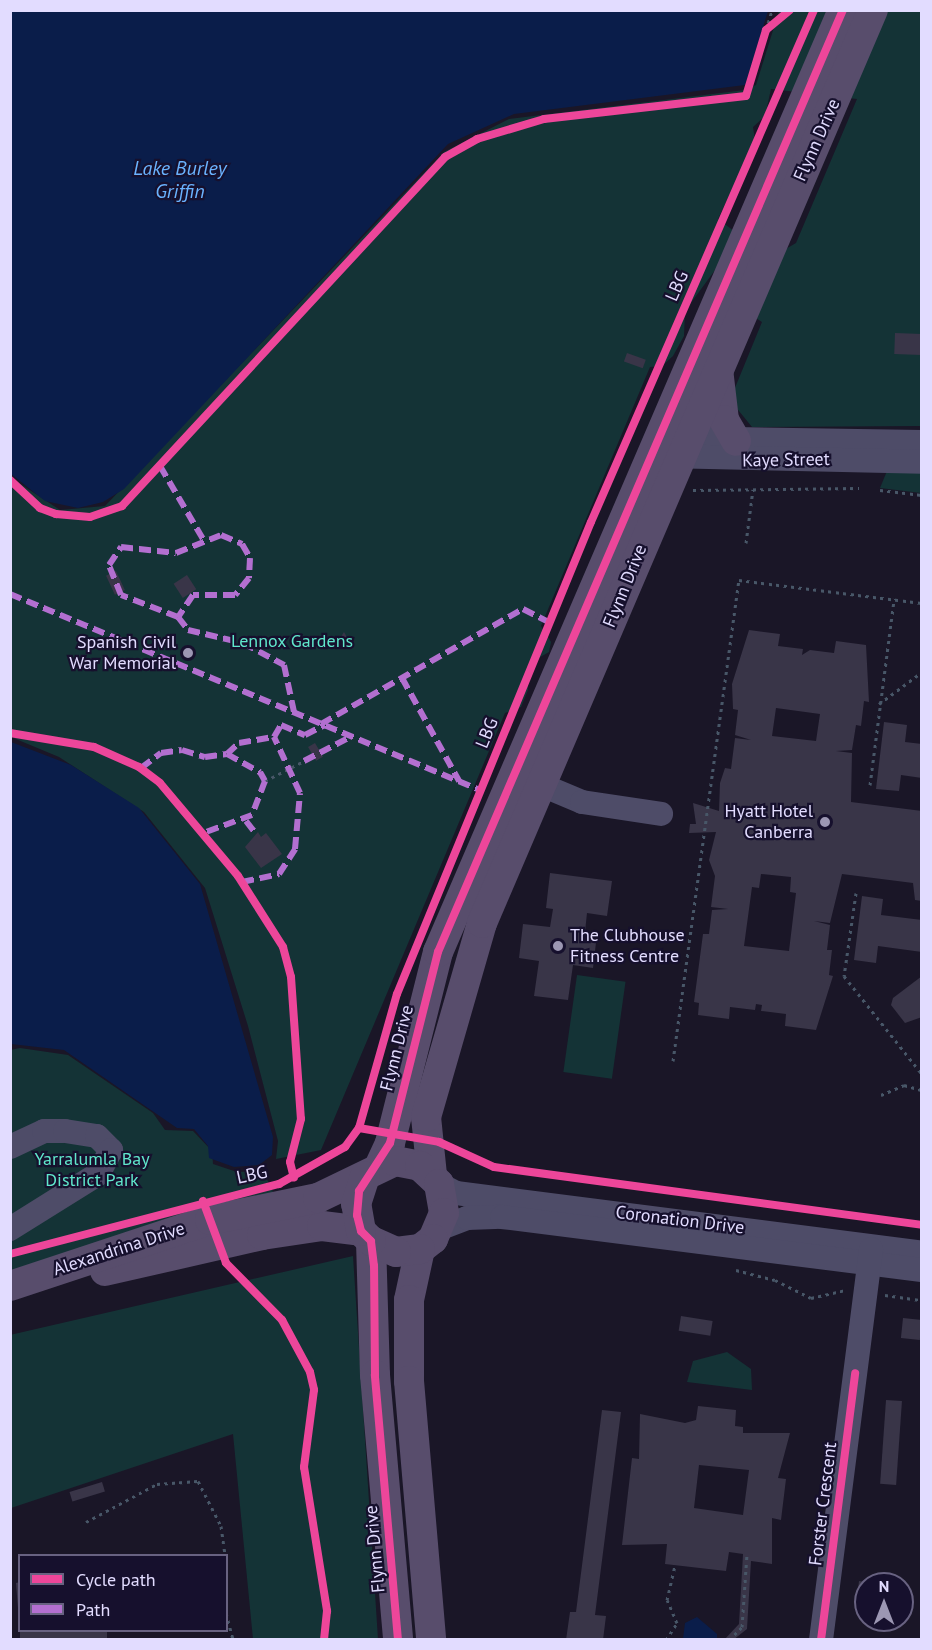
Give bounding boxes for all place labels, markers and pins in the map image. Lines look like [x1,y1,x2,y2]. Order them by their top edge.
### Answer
place label: Spanish Civil War Memorial [69,632,176,674]
marker: Spanish Civil War Memorial [181,646,195,660]
place label: Hyatt Hotel Canberra [725,801,813,844]
marker: Hyatt Hotel Canberra [818,815,832,829]
place label: The Clubhouse Fitness Centre [570,925,685,968]
marker: The Clubhouse Fitness Centre [551,939,565,953]

